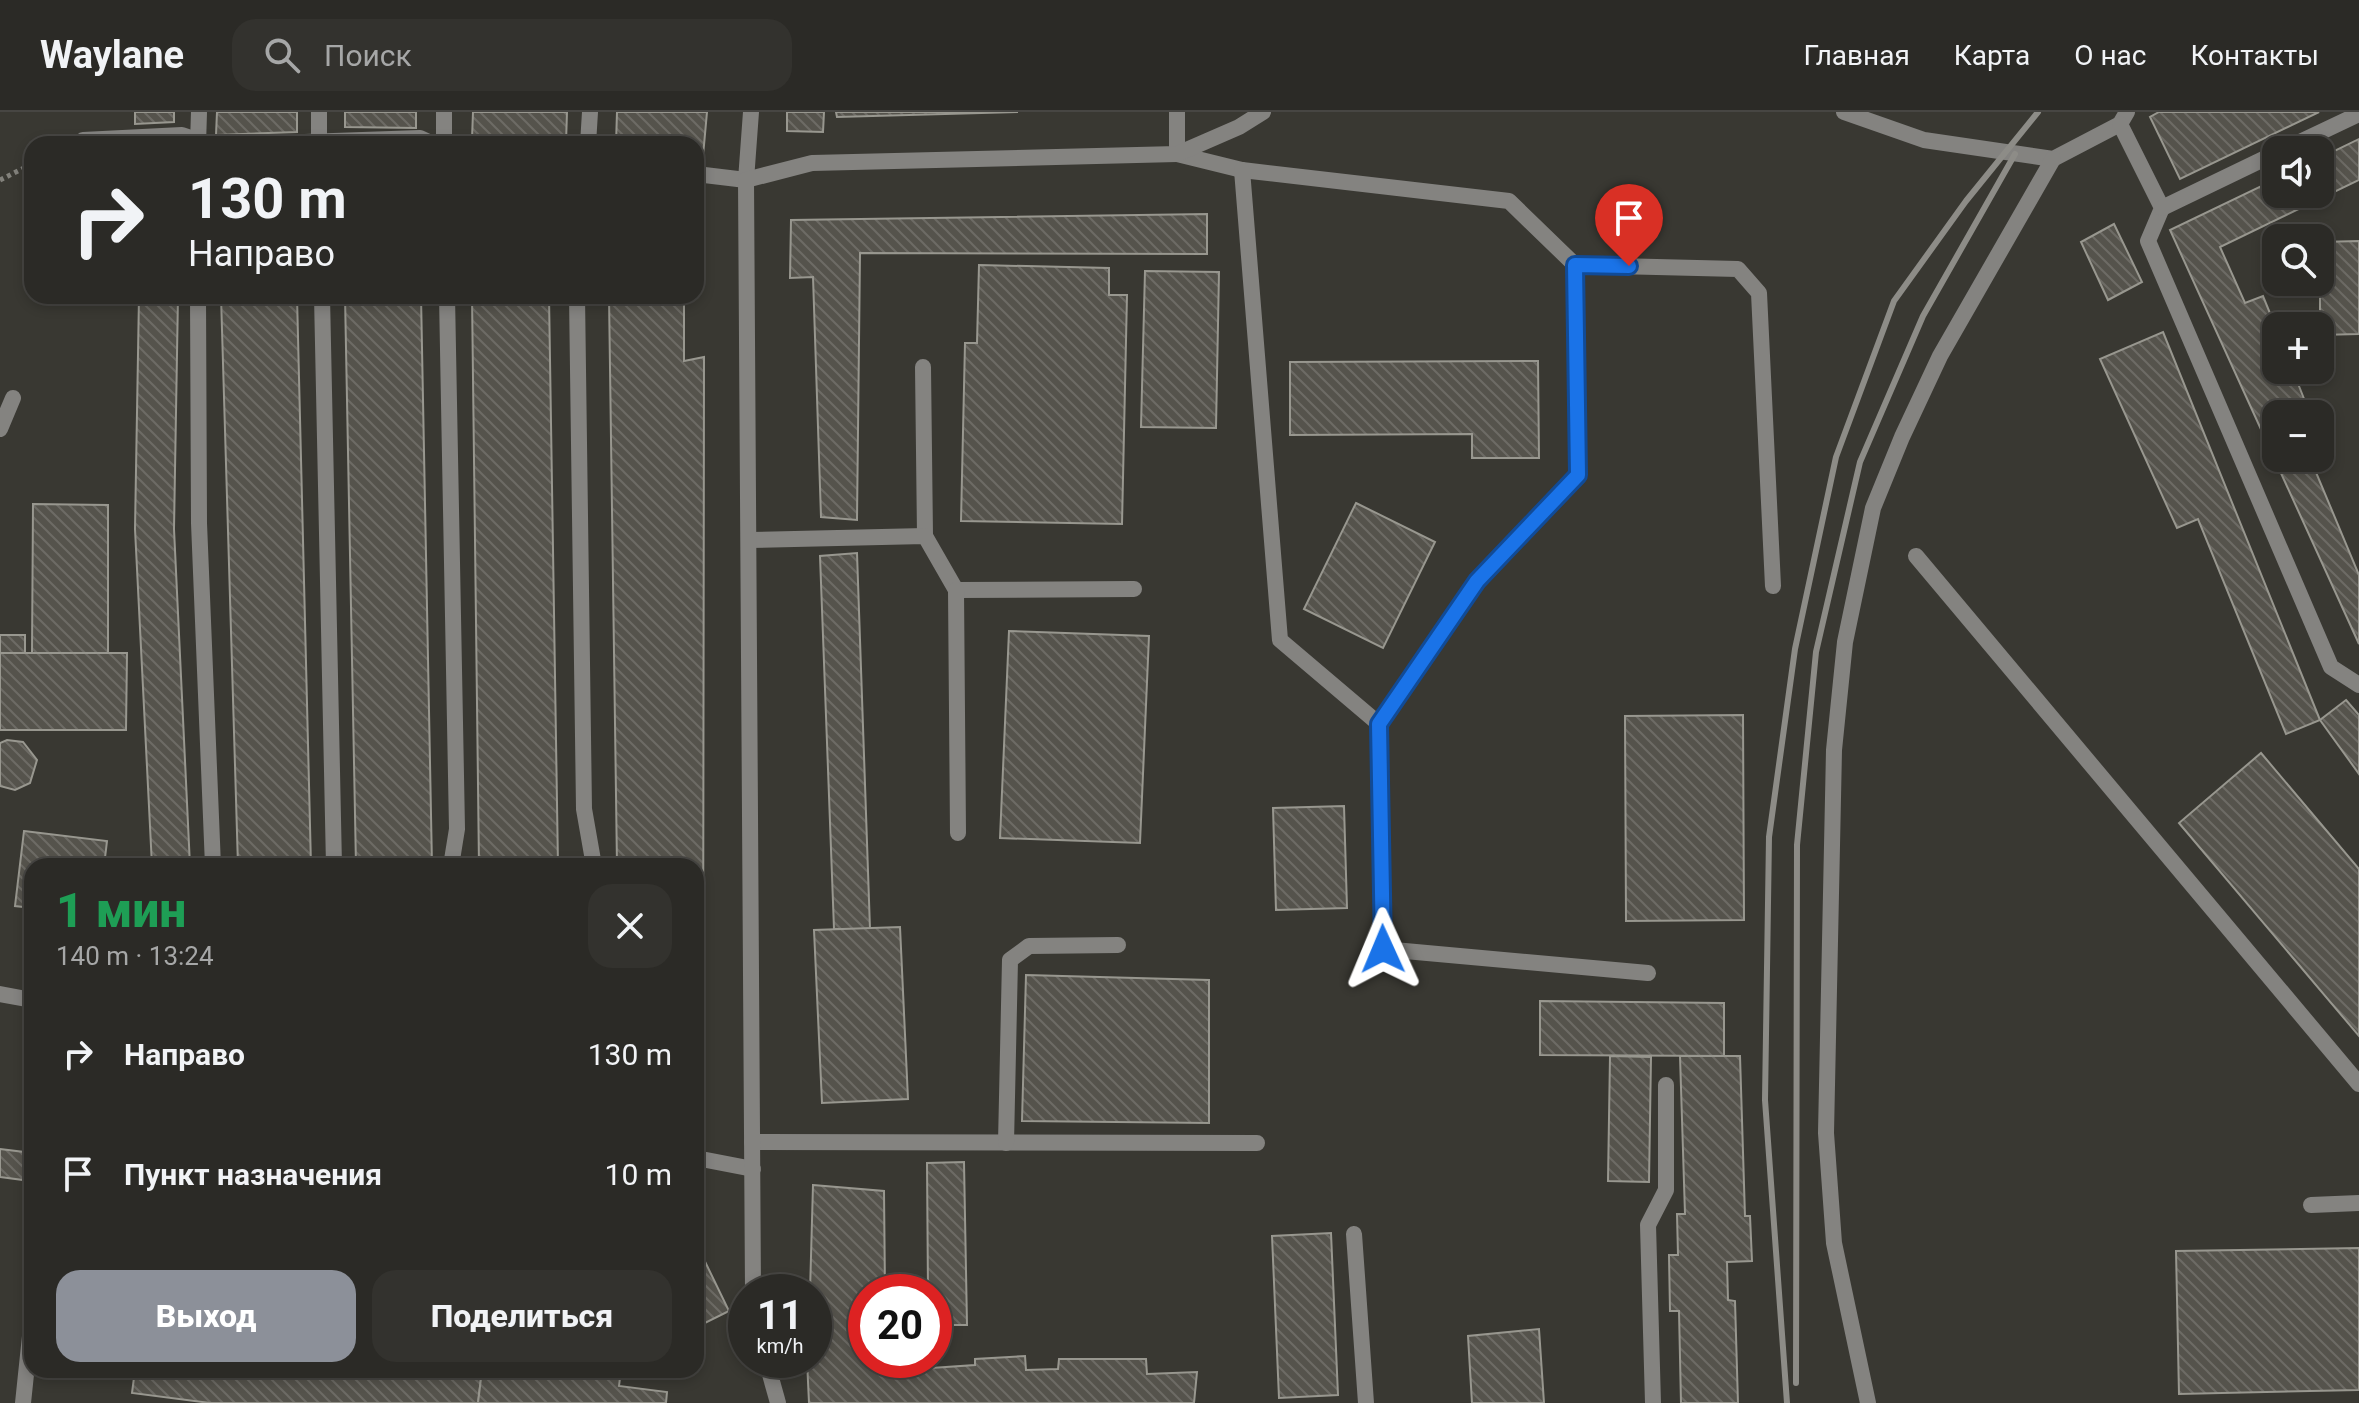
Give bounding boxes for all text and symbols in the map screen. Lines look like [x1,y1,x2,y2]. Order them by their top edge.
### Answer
search box [232,19,792,91]
text: Waylane [40,33,184,77]
icon: search [260,33,304,77]
text: Поиск [324,38,412,73]
text: Главная [1803,39,1910,72]
text: Карта [1954,39,2030,72]
text: О нас [2074,39,2146,72]
text: Контакты [2190,39,2319,72]
map controls [2262,136,2334,472]
button: sound [2262,136,2334,208]
text: 130 m [188,166,347,232]
icon: right [56,168,160,272]
pin [1595,184,1663,266]
icon: arrive [1607,196,1651,240]
button: search [2262,224,2334,296]
text: Направо [188,233,335,275]
button: + [2262,312,2334,384]
button: − [2262,400,2334,472]
text: 1 мин [56,882,186,939]
button: close [588,884,672,968]
position arrow [1341,907,1425,991]
text: 140 m · 13:24 [56,941,214,971]
icon: right [56,1032,100,1076]
text: Направо [124,1037,245,1072]
text: 130 m [588,1037,672,1072]
icon: arrive [56,1152,100,1196]
text: Пункт назначения [124,1157,382,1192]
text: 10 m [605,1157,672,1192]
button: Выход [56,1270,356,1362]
button: Поделиться [372,1270,672,1362]
speed limit sign: 20 [848,1274,952,1378]
text: 11 [757,1292,803,1339]
text: km/h [757,1334,803,1358]

